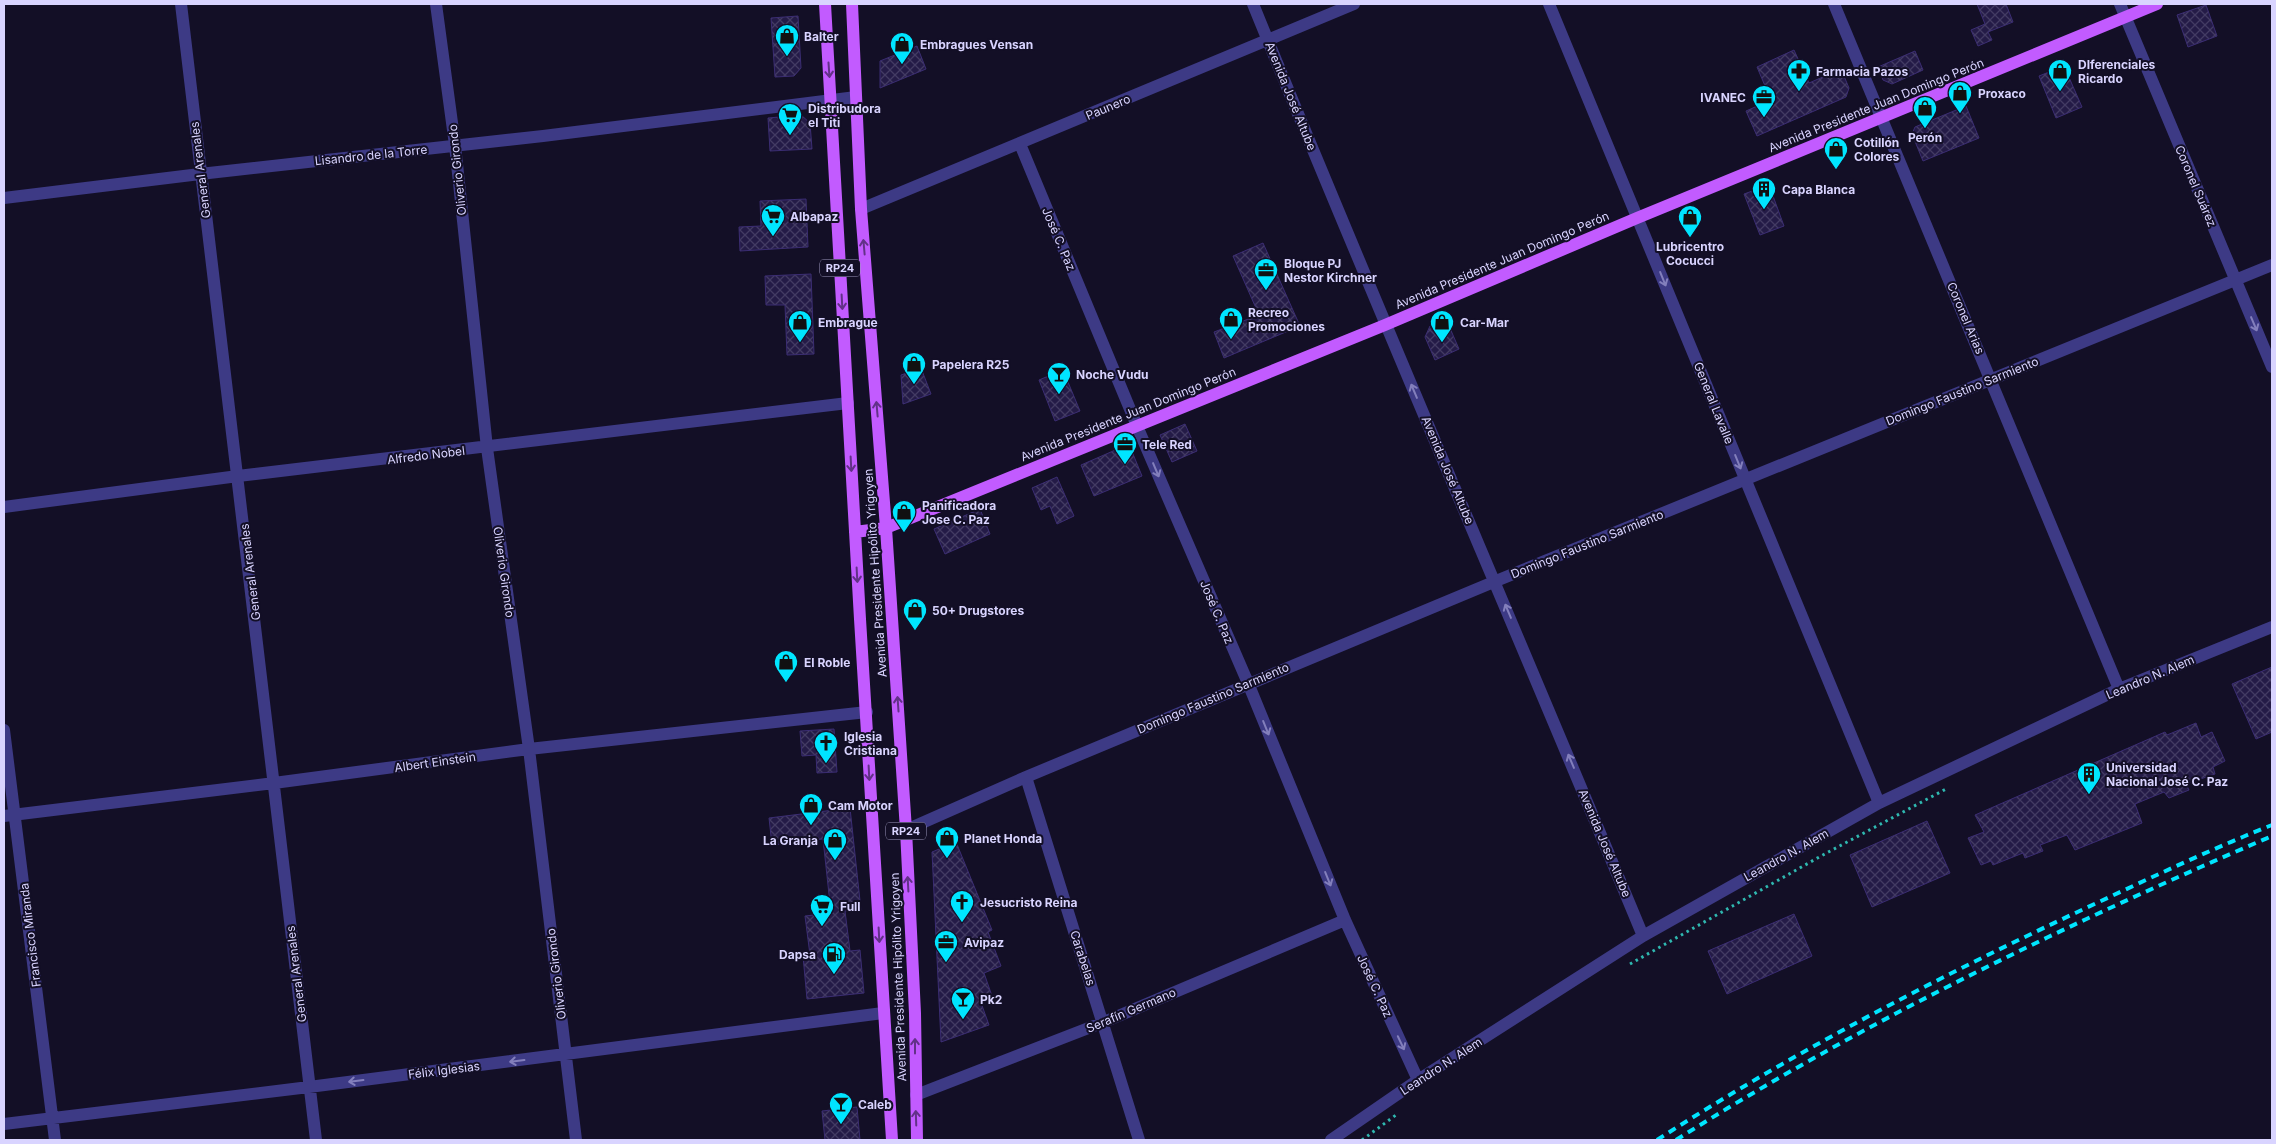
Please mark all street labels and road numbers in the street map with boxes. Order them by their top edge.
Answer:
street label: Avenida José Altube [1262,39,1320,153]
street label: Avenida Presidente Juan Domingo Perón [1766,55,1986,155]
street label: Paunero [1083,91,1133,123]
street label: General Arenales [187,121,213,219]
street label: Oliverio Girondo [445,124,469,216]
street label: Lisandro de la Torre [314,142,428,168]
street label: Coronel Suárez [2172,143,2220,229]
street label: José C. Paz [1039,205,1079,273]
street label: Avenida Presidente Juan Domingo Perón [1393,208,1611,312]
road number: RP24 [820,260,860,276]
street label: Coronel Arias [1944,280,1988,356]
street label: Domingo Faustino Sarmiento [1883,353,2041,429]
street label: General Lavalle [1691,360,1737,446]
street label: Avenida Presidente Juan Domingo Perón [1018,364,1238,464]
street label: Avenida José Altube [1418,414,1478,526]
street label: Alfredo Nobel [386,443,466,467]
street label: Avenida Presidente Hipólito Yrigoyen [860,468,890,678]
street label: Domingo Faustino Sarmiento [1508,506,1666,582]
street label: General Arenales [237,523,263,621]
street label: Oliverio Girondo [490,526,518,618]
street label: José C. Paz [1197,578,1237,646]
street label: Leandro N. Alem [2104,652,2196,702]
street label: Domingo Faustino Sarmiento [1135,659,1291,737]
street label: Albert Einstein [393,749,477,775]
street label: Avenida José Altube [1575,787,1635,899]
road number: RP24 [886,822,926,839]
street label: Leandro N. Alem [1741,826,1831,884]
street label: Avenida Presidente Hipólito Yrigoyen [887,872,909,1082]
street label: Francisco Miranda [16,882,44,988]
street label: General Arenales [283,925,309,1023]
street label: Oliverio Girondo [543,928,569,1020]
street label: Carabelas [1067,929,1099,987]
street label: José C. Paz [1354,952,1396,1020]
street label: Serafín Germano [1084,984,1178,1036]
street label: Leandro N. Alem [1397,1034,1485,1098]
street label: Félix Iglesias [407,1058,481,1082]

